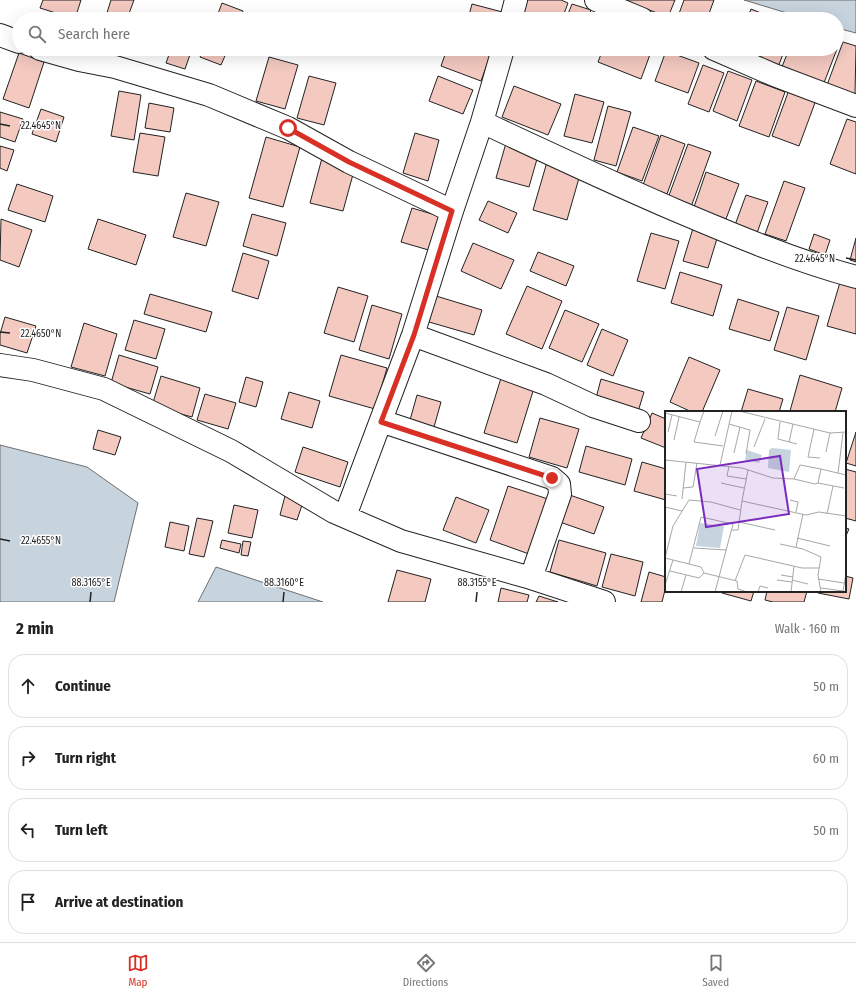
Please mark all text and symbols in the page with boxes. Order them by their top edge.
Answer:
search box [12,12,844,56]
icon: search [26,23,48,45]
text: Search here [58,25,130,43]
route start [279,119,297,137]
text: 22.4645°N [21,120,61,132]
text: 22.4645°N [795,253,835,265]
text: 22.4650°N [21,328,61,340]
inset map [665,411,846,592]
route end [543,469,561,487]
text: 22.4655°N [21,535,61,547]
text: 88.3165°E [71,577,111,589]
text: 88.3160°E [264,577,304,589]
text: 88.3155°E [458,577,497,589]
text: 2 min [16,618,54,639]
text: Walk · 160 m [775,621,840,636]
icon: ahead [17,675,39,697]
text: Continue [55,677,111,695]
text: 50 m [813,679,839,694]
icon: right [17,747,39,769]
text: Turn right [55,749,116,767]
text: 60 m [813,751,839,766]
icon: left [17,819,39,841]
text: Turn left [55,821,108,839]
text: 50 m [813,823,839,838]
icon: arrive [17,891,39,913]
text: Arrive at destination [55,893,183,911]
tab: Map [127,952,149,989]
tab: Directions [403,952,448,989]
tab: Saved [702,952,729,989]

